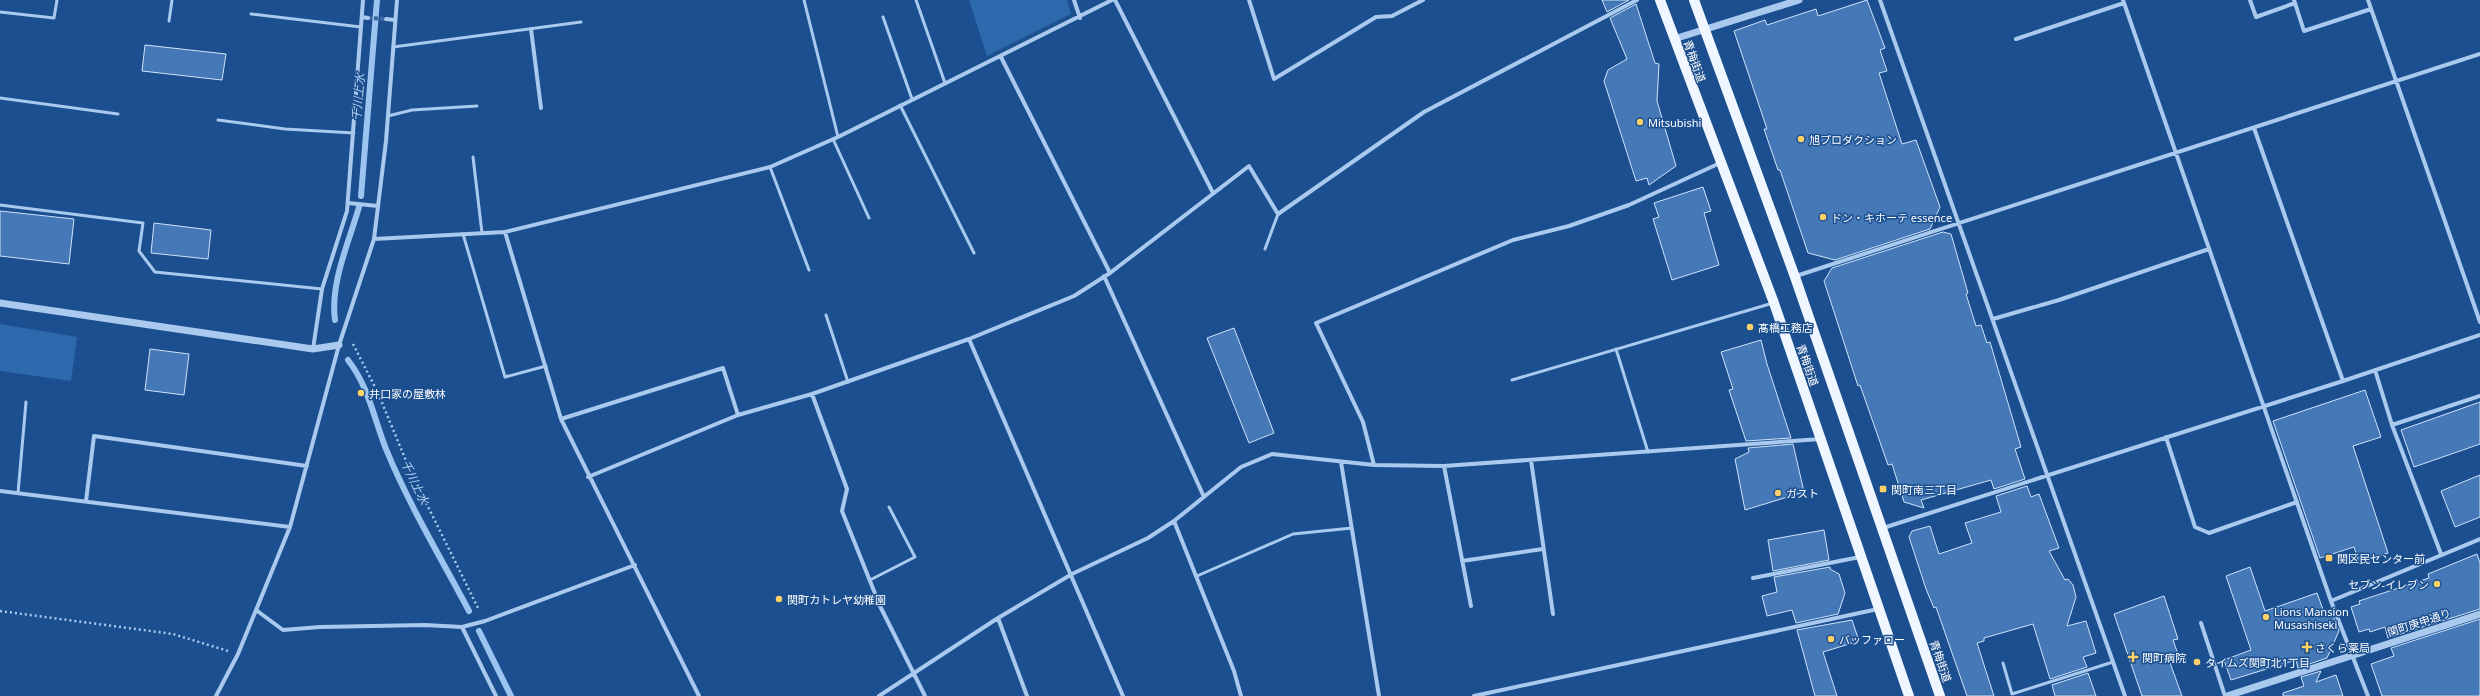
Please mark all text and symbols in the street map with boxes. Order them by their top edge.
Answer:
street label: 青梅街道 [1680,38,1710,84]
water label: 千川上水 [347,70,369,122]
place label: Mitsubishi [1648,115,1701,130]
marker: Mitsubishi [1635,117,1645,127]
place label: 旭プロダクション [1809,132,1897,147]
marker: 旭プロダクション [1796,134,1806,144]
place label: ドン・キホーテ essence [1831,210,1952,225]
marker: ドン・キホーテ essence [1818,212,1828,222]
place label: 髙橋工務店 [1758,320,1813,335]
marker: 髙橋工務店 [1745,322,1755,332]
street label: 青梅街道 [1794,342,1822,388]
place label: 井口家の屋敷林 [369,386,446,401]
marker: 井口家の屋敷林 [356,388,366,398]
water label: 千川上水 [397,457,434,509]
place label: 関町南三丁目 [1891,482,1957,497]
marker: 関町南三丁目 [1878,484,1888,494]
place label: ガスト [1786,486,1819,501]
marker: ガスト [1773,488,1783,498]
place label: 関区民センター前 [2337,551,2425,566]
marker: 関区民センター前 [2324,553,2334,563]
place label: セブン-イレブン [2348,577,2429,592]
marker: セブン-イレブン [2432,579,2442,589]
place label: 関町カトレヤ幼稚園 [787,592,886,607]
marker: 関町カトレヤ幼稚園 [774,594,784,604]
place label: Lions Mansion Musashiseki [2274,604,2349,632]
street label: 関町庚申通り [2385,605,2453,639]
marker: Lions Mansion Musashiseki [2261,612,2271,622]
place label: バッファロー [1839,632,1905,647]
marker: バッファロー [1826,634,1836,644]
street label: 青梅街道 [1927,638,1955,684]
place label: さくら薬局 [2315,640,2370,655]
marker: さくら薬局 [2302,642,2312,652]
place label: 関町病院 [2142,650,2186,665]
marker: 関町病院 [2127,651,2139,663]
place label: タイムズ関町北1丁目 [2205,655,2310,670]
marker: タイムズ関町北1丁目 [2192,657,2202,667]

